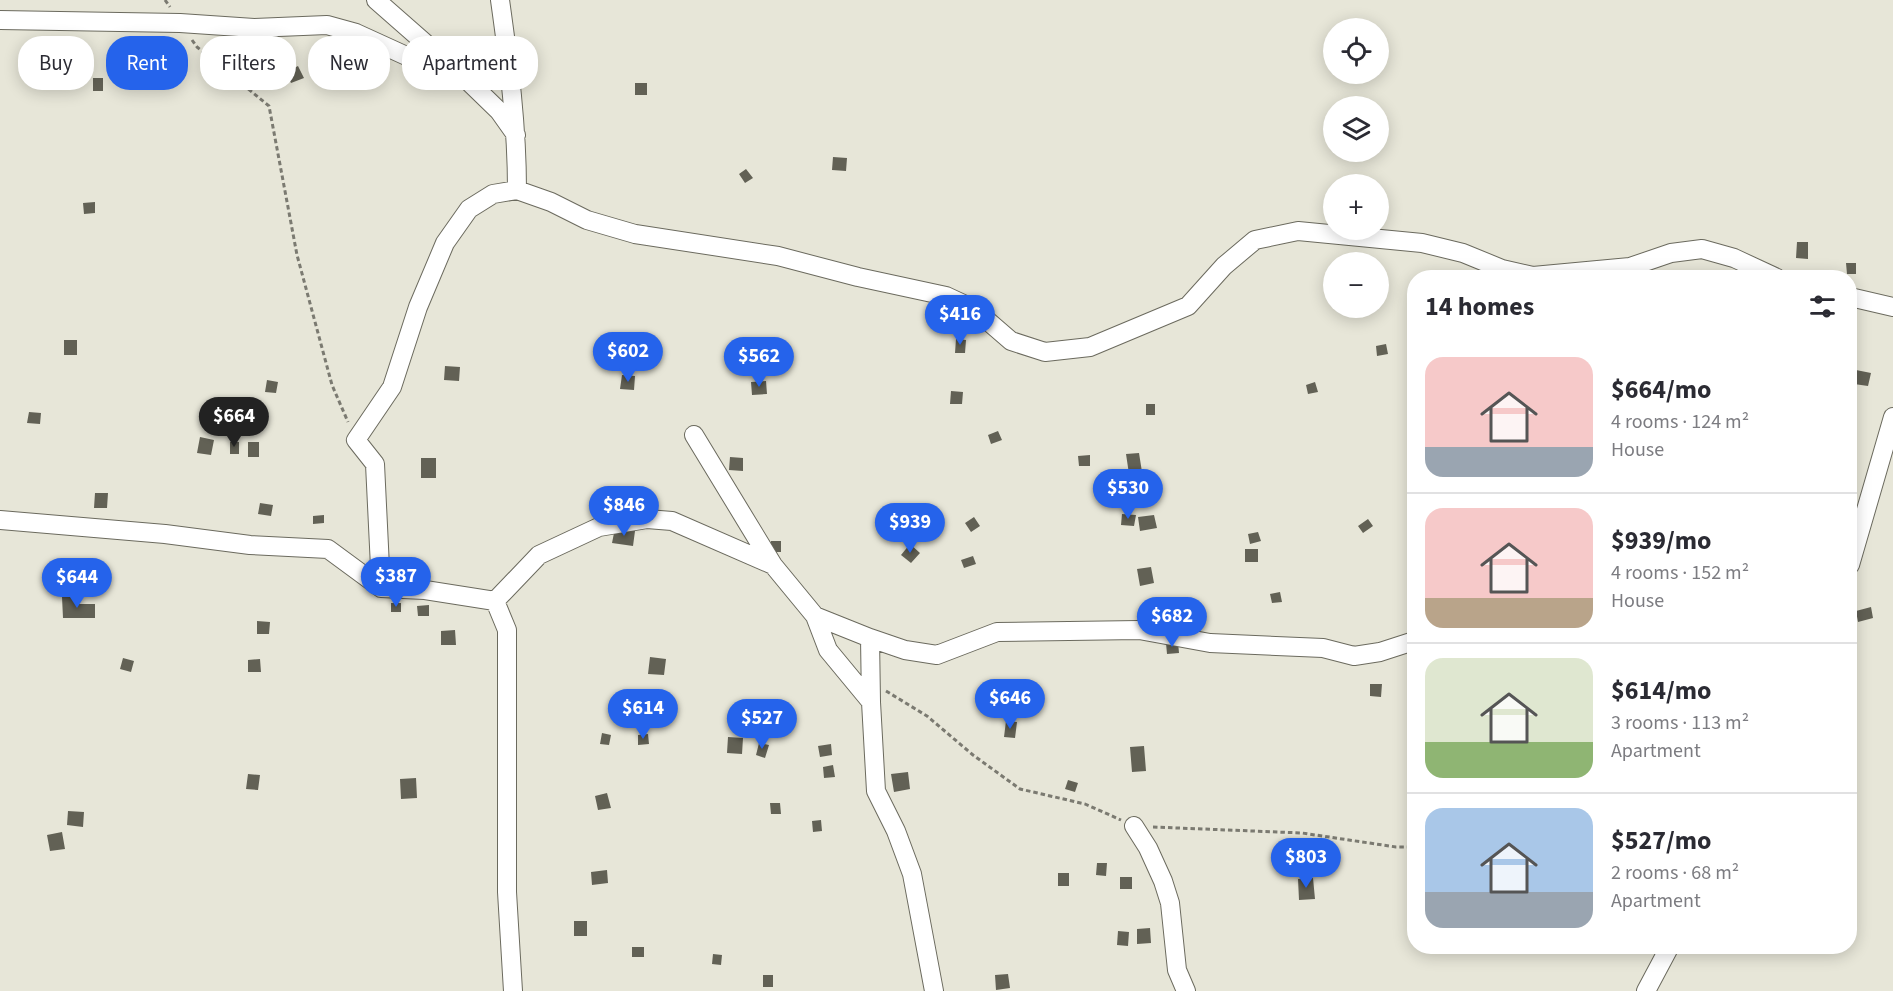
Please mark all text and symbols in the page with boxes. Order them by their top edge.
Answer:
map controls [1323,18,1389,318]
button: locate [1323,18,1389,84]
chip: Buy [18,36,94,90]
chip: Rent [106,36,188,90]
chip: Filters [200,36,296,90]
chip: New [308,36,390,90]
chip: Apartment [402,36,538,90]
button: layers [1323,96,1389,162]
button: + [1323,174,1389,240]
button: − [1323,252,1389,318]
text: 14 homes [1425,288,1534,325]
icon: filters [1806,290,1839,323]
pin: $416 [924,295,996,346]
text: $416 [939,300,981,328]
pin: $602 [592,332,664,383]
text: $602 [607,337,649,365]
pin: $562 [723,337,795,388]
text: $562 [738,342,780,370]
text: $664/mo [1611,371,1711,408]
icon: home [1473,381,1545,453]
pin: $664 [198,397,270,448]
text: $664 [213,402,255,430]
text: 4 rooms · 124 m² [1611,408,1749,436]
text: House [1611,436,1664,464]
pin: $530 [1092,469,1164,520]
text: $530 [1107,474,1149,502]
pin: $846 [588,486,660,537]
text: $846 [603,491,645,519]
pin: $939 [874,503,946,554]
text: $939 [889,508,931,536]
text: $939/mo [1611,522,1711,559]
icon: home [1473,532,1545,604]
pin: $387 [360,557,432,608]
pin: $644 [41,558,113,609]
text: 4 rooms · 152 m² [1611,559,1749,587]
text: $387 [375,562,417,590]
text: $644 [56,563,98,591]
text: House [1611,587,1664,615]
pin: $682 [1136,597,1208,648]
text: $682 [1151,602,1193,630]
text: $614/mo [1611,672,1711,709]
pin: $646 [974,679,1046,730]
icon: home [1473,682,1545,754]
text: $646 [989,684,1031,712]
pin: $614 [607,689,679,740]
text: $614 [622,694,664,722]
pin: $527 [726,699,798,750]
text: $527 [741,704,783,732]
text: 3 rooms · 113 m² [1611,709,1749,737]
text: Apartment [1611,737,1701,765]
text: $527/mo [1611,822,1711,859]
icon: home [1473,832,1545,904]
pin: $803 [1270,838,1342,889]
text: $803 [1285,843,1327,871]
text: 2 rooms · 68 m² [1611,859,1739,887]
text: Apartment [1611,887,1701,915]

